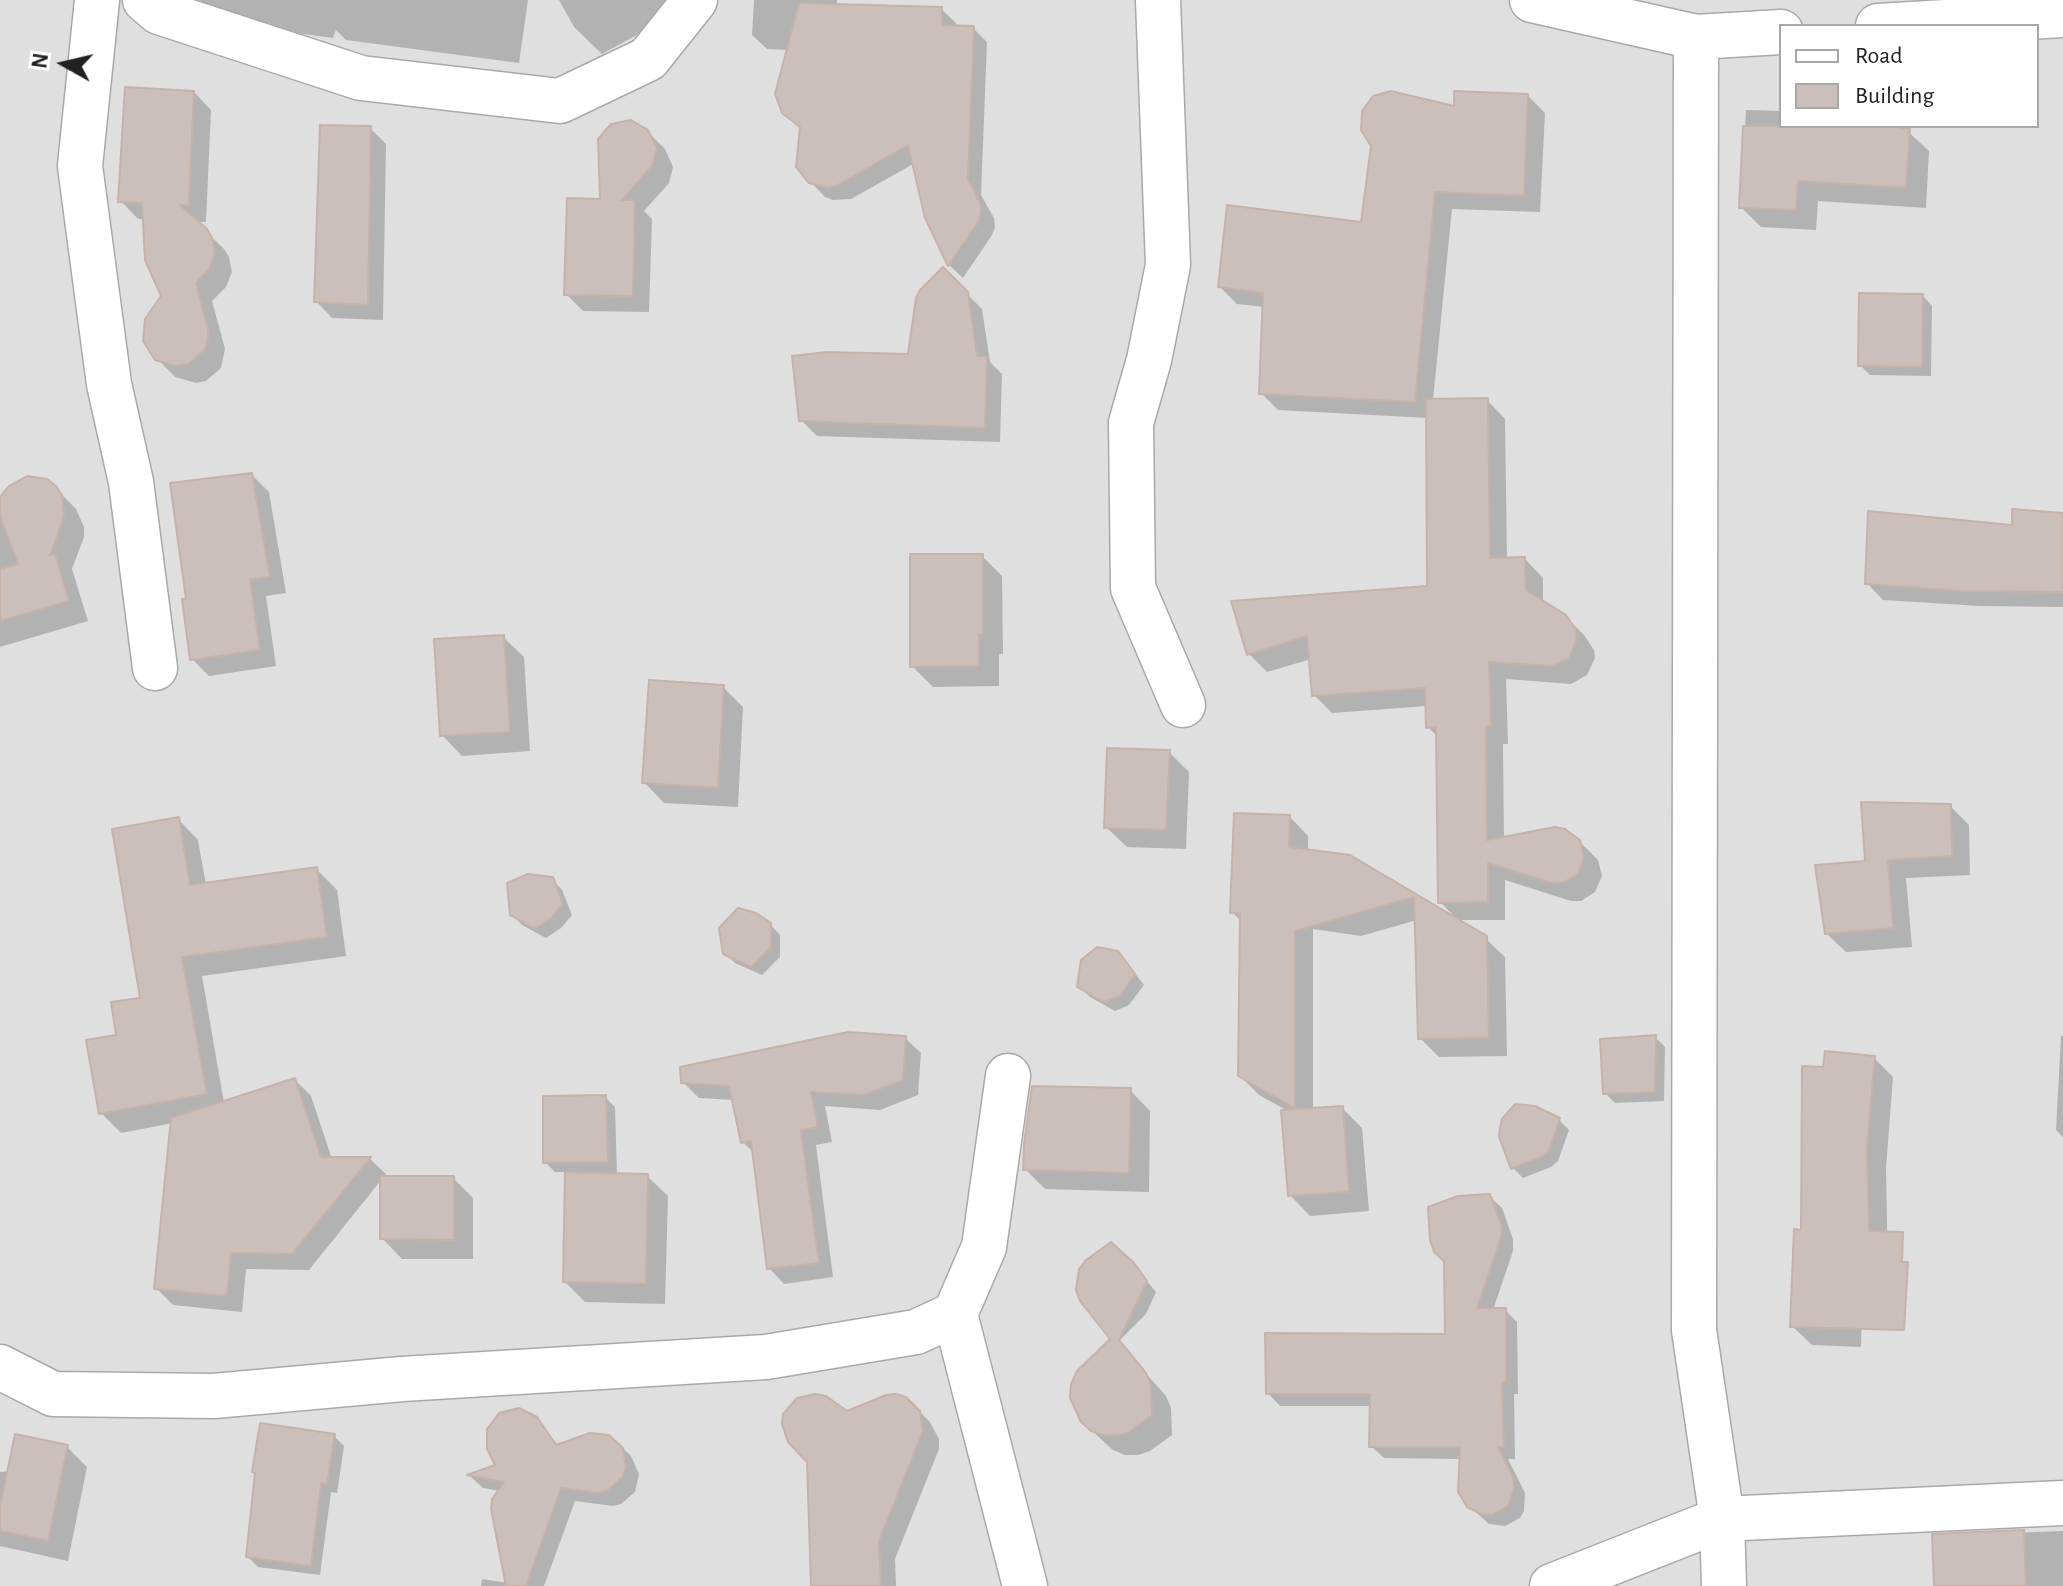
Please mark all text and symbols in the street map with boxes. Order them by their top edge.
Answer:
north arrow [24,24,104,104]
legend [1779,24,2039,128]
text: Road [1855,44,1903,68]
text: N [28,52,52,70]
text: Building [1855,84,1934,108]

